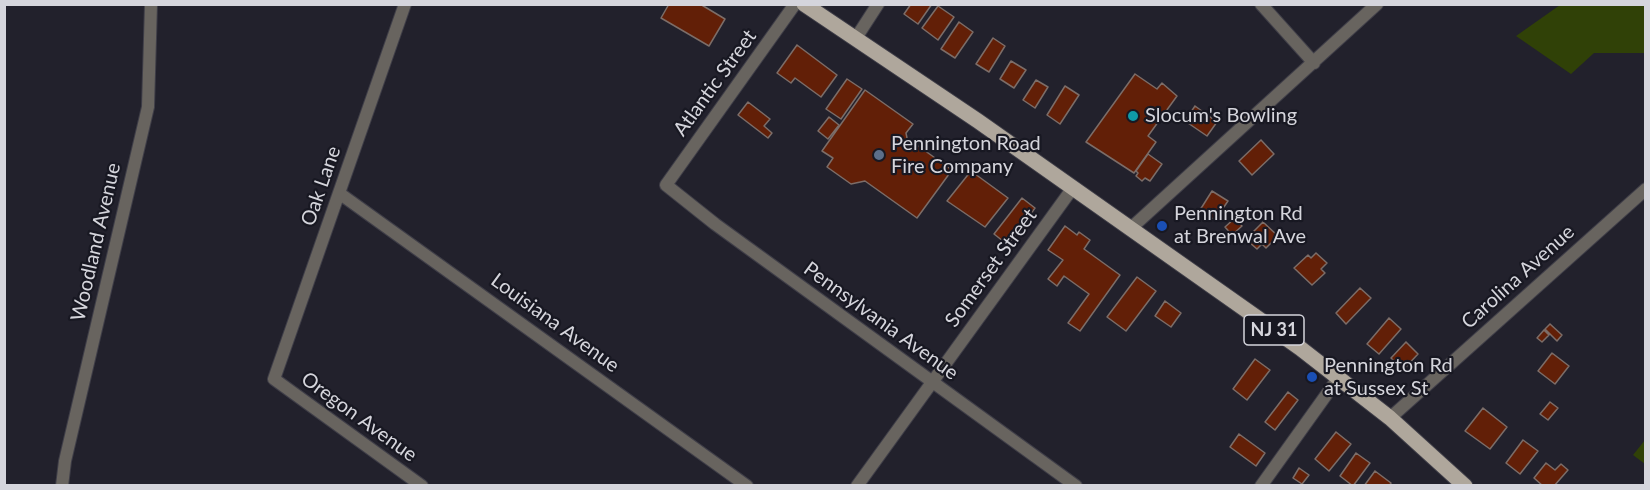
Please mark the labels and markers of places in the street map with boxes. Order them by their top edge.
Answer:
place label: Slocum's Bowling [1145,104,1297,128]
marker: Slocum's Bowling [1126,109,1140,123]
place label: Pennington Road Fire Company [891,132,1041,179]
marker: Pennington Road Fire Company [872,148,886,162]
place label: Pennington Rd at Brenwal Ave [1174,202,1306,249]
marker: Pennington Rd at Brenwal Ave [1155,219,1169,233]
place label: Pennington Rd at Sussex St [1324,354,1453,401]
marker: Pennington Rd at Sussex St [1305,370,1319,384]

